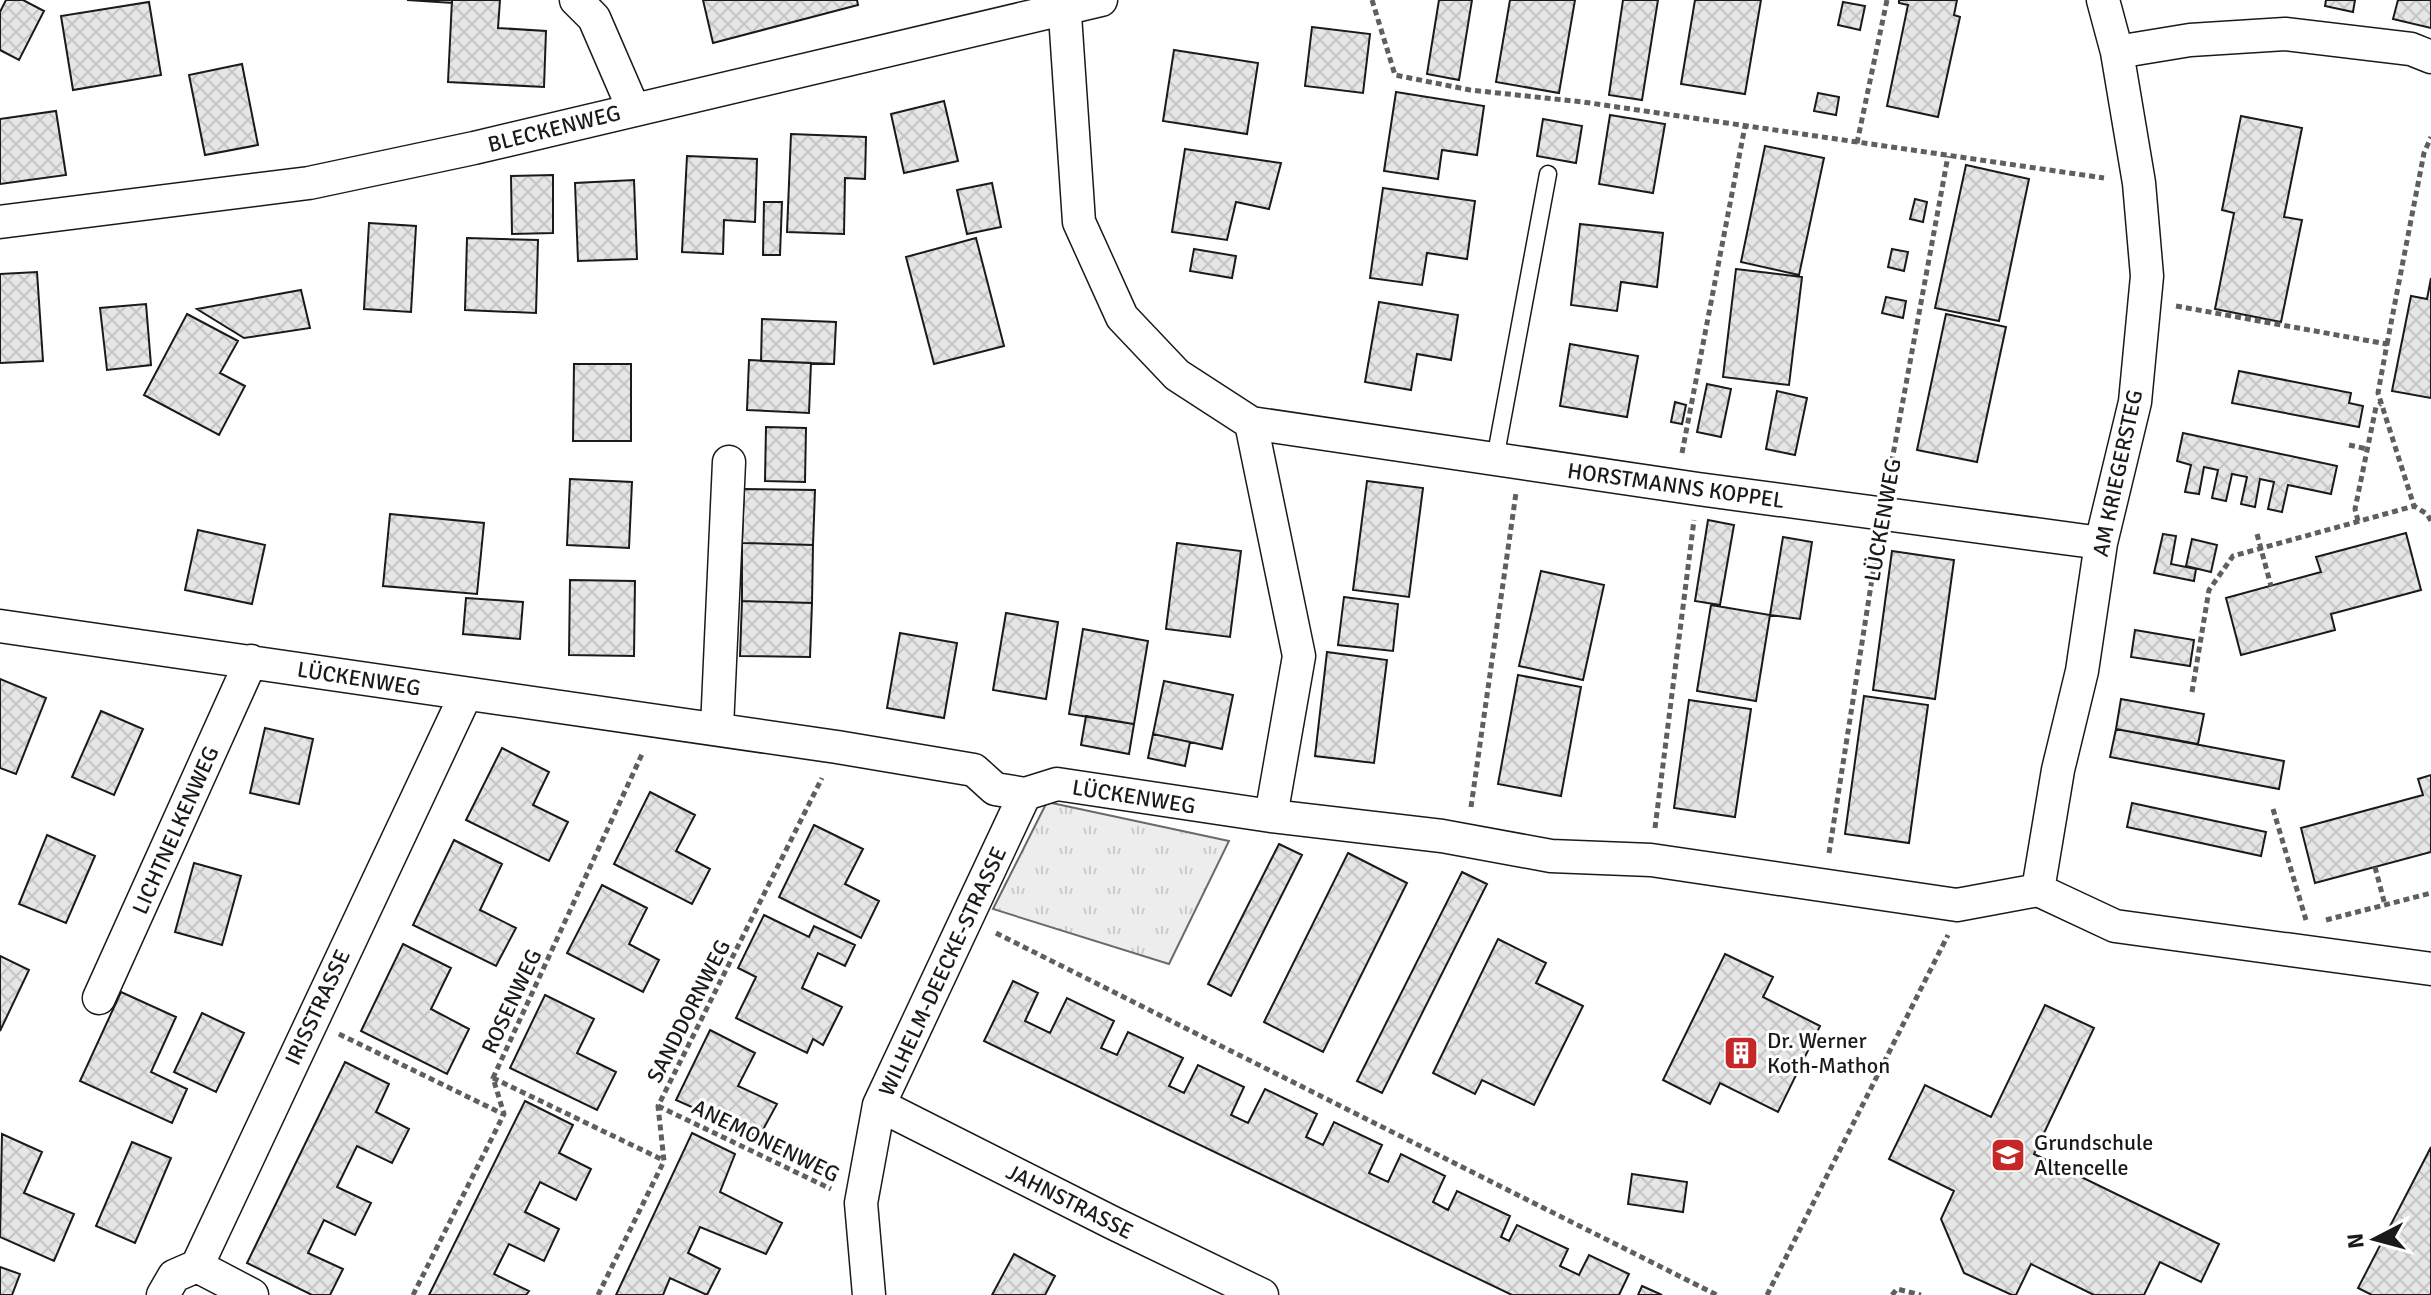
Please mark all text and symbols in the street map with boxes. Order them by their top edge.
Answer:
street label: BLECKENWEG [485,99,623,158]
street label: AM KRIEGERSTEG [2087,387,2148,559]
street label: HORSTMANNS KOPPEL [1566,457,1786,514]
street label: LÜCKENWEG [1858,457,1907,584]
street label: LÜCKENWEG [295,655,422,702]
street label: LICHTNELKENWEG [126,742,225,918]
street label: LÜCKENWEG [1070,773,1197,820]
street label: WILHELM-DEECKE-STRASSE [873,842,1012,1100]
street label: SANDDORNWEG [641,935,736,1087]
street label: IRISSTRASSE [279,945,356,1069]
street label: ROSENWEG [476,945,547,1058]
place label: Dr. Werner Koth-Mathon [1767,1027,1890,1079]
building icon: Dr. Werner Koth-Mathon [1722,1034,1760,1072]
street label: ANEMONENWEG [688,1093,844,1188]
place label: Grundschule Altencelle [2034,1129,2153,1181]
school or university icon: Grundschule Altencelle [1989,1136,2027,1174]
street label: JAHNSTRASSE [1002,1158,1138,1245]
north arrow [2335,1199,2415,1279]
text: N [2341,1232,2370,1250]

